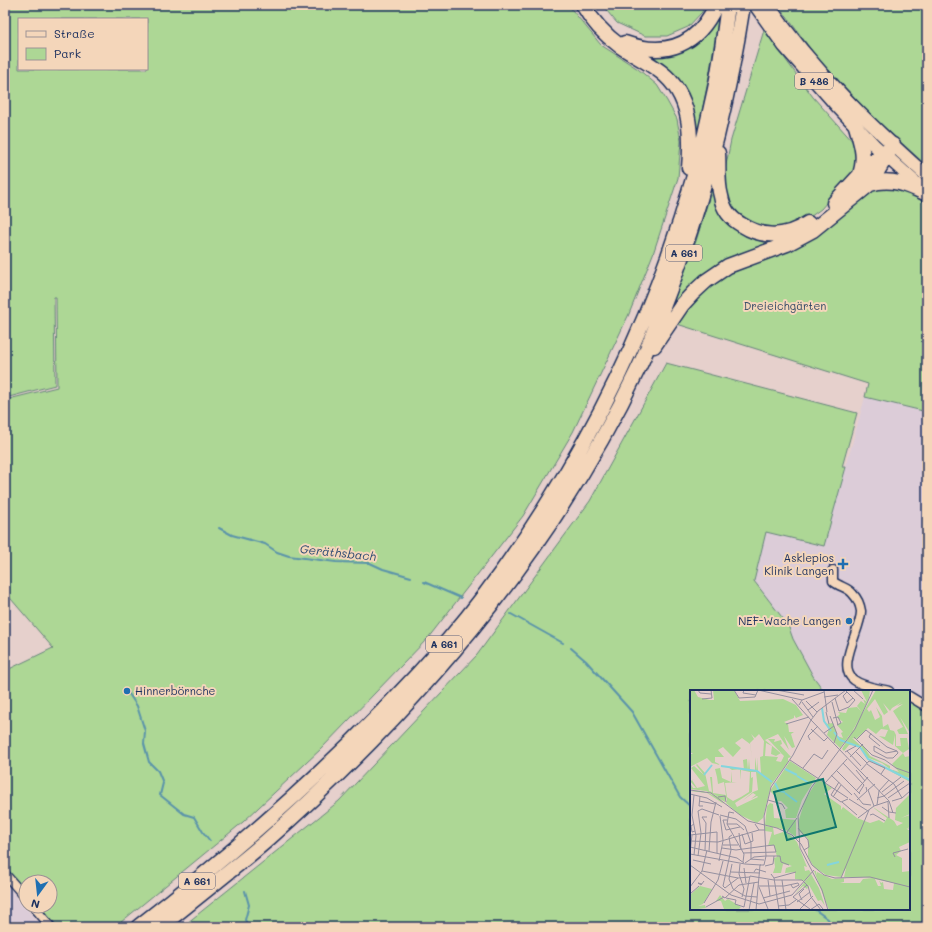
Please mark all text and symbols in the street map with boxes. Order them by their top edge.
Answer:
legend [18,18,148,70]
text: Straße [54,25,95,41]
text: Park [54,45,81,61]
road number: B 486 [795,73,833,89]
road number: A 661 [666,245,702,261]
park label: Dreieichgärten [744,298,826,313]
water label: Geräthsbach [299,540,377,564]
place label: Asklepios Klinik Langen [764,550,834,578]
marker: Asklepios Klinik Langen [837,558,849,570]
place label: NEF-Wache Langen [738,613,841,628]
marker: NEF-Wache Langen [844,616,854,626]
road number: A 661 [426,636,462,652]
place label: Hinnerbörnche [135,683,216,698]
marker: Hinnerbörnche [122,686,132,696]
inset map [690,690,910,910]
road number: A 661 [179,873,215,889]
north arrow [18,874,58,914]
text: N [29,896,41,912]

